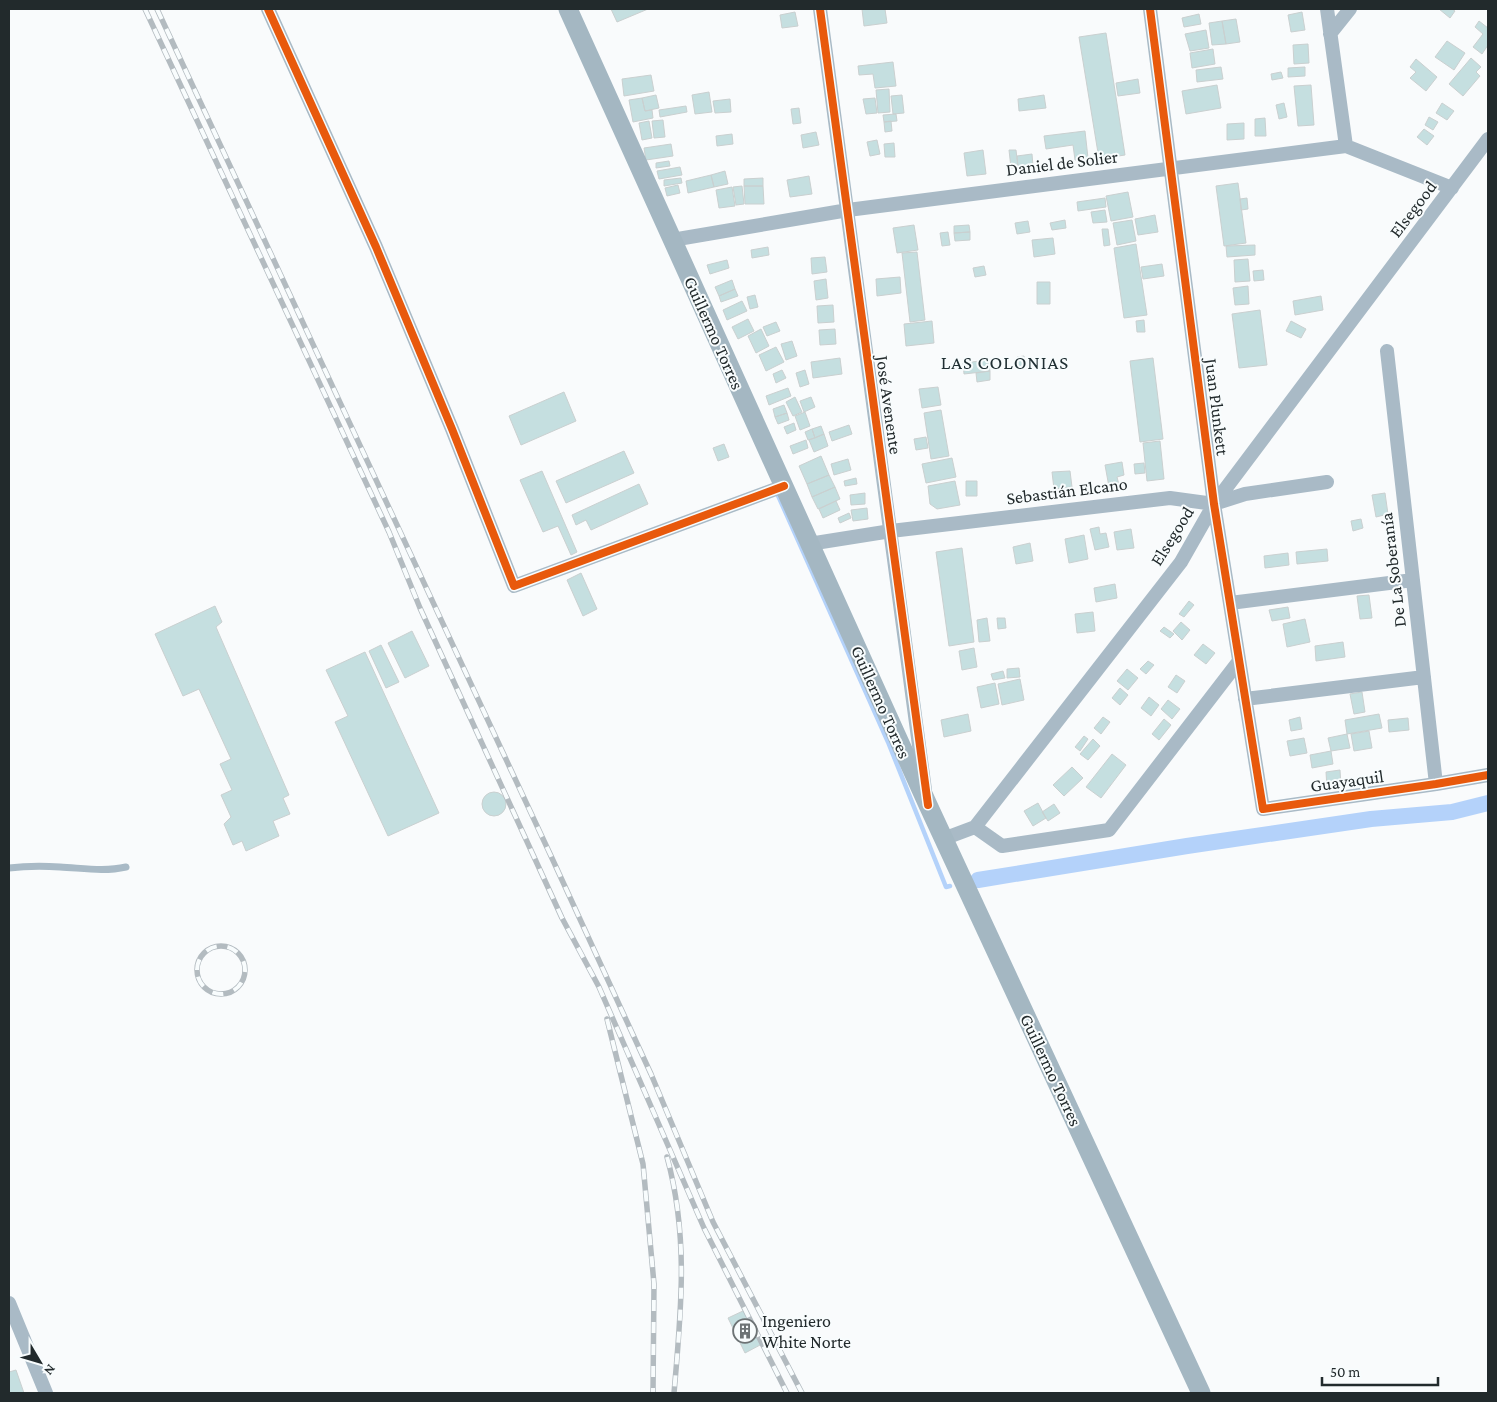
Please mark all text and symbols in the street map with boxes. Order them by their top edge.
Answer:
street label: Daniel de Solier [1005,146,1120,180]
street label: Elsegood [1385,176,1441,241]
street label: Guillermo Torres [680,273,748,393]
street label: José Avenente [872,352,906,456]
district label: LAS COLONIAS [941,352,1069,373]
street label: Juan Plunkett [1201,355,1233,458]
street label: Sebastián Elcano [1005,474,1129,508]
street label: Elsegood [1146,503,1198,569]
street label: De La Soberanía [1376,511,1410,629]
street label: Guillermo Torres [847,642,915,762]
street label: Guayaquil [1309,766,1385,796]
street label: Guillermo Torres [1016,1011,1086,1129]
place label: Ingeniero White Norte [762,1311,851,1352]
building icon: Ingeniero White Norte [732,1318,758,1344]
north arrow [15,1337,65,1387]
scale bar [1322,1354,1438,1386]
text: N [41,1361,59,1379]
text: 50 m [1330,1364,1360,1380]

